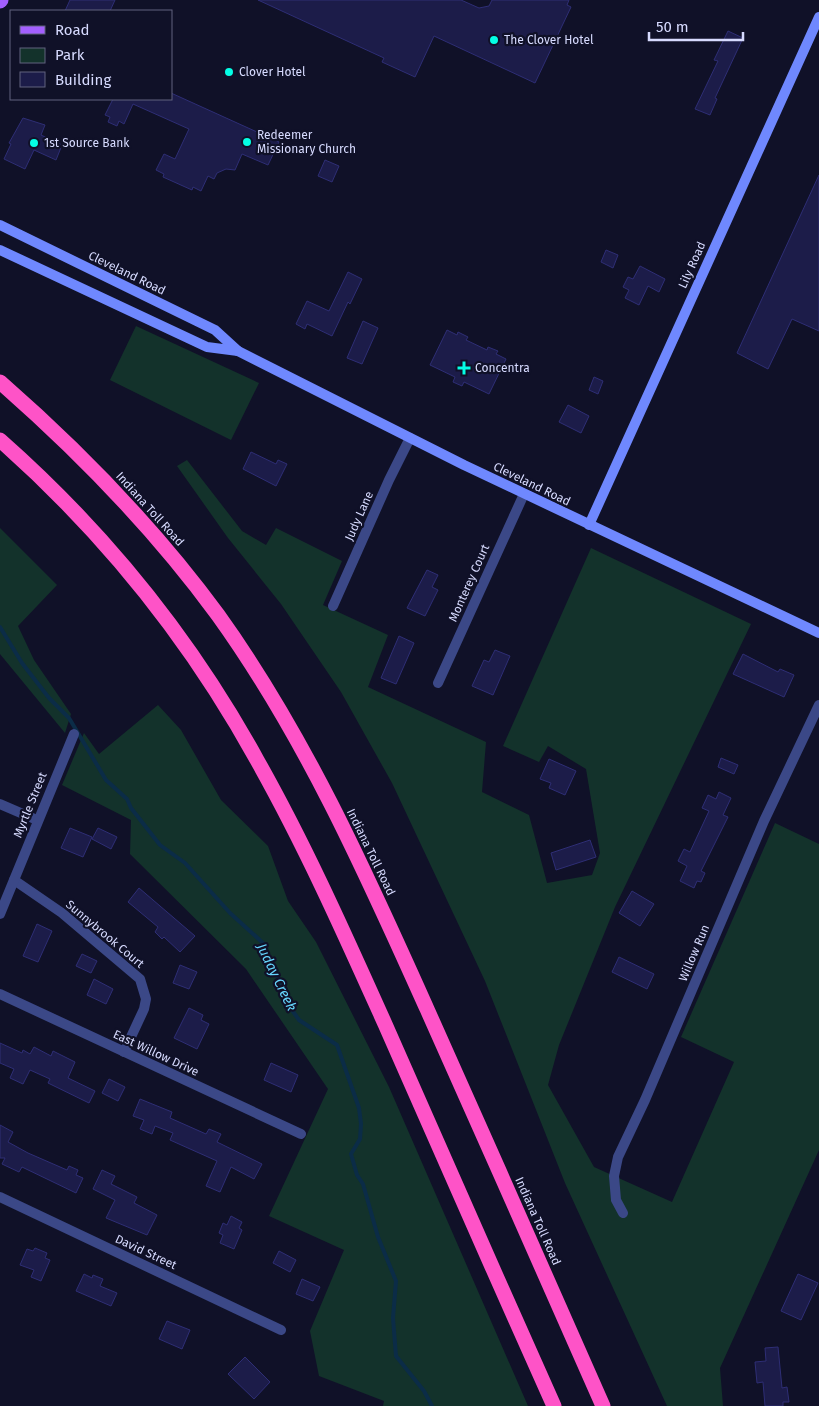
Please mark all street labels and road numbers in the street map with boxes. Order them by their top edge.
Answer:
street label: Lily Road [676,240,708,290]
street label: Cleveland Road [86,248,168,298]
street label: Cleveland Road [491,459,573,509]
street label: Indiana Toll Road [113,469,187,549]
street label: Judy Lane [342,489,376,543]
street label: Monterey Court [446,541,493,624]
street label: Myrtle Street [10,769,50,840]
street label: Indiana Toll Road [344,806,398,898]
street label: Sunnybrook Court [63,897,147,971]
street label: Willow Run [676,922,712,984]
street label: East Willow Drive [111,1027,201,1079]
street label: Indiana Toll Road [512,1175,564,1267]
street label: David Street [113,1232,180,1273]

